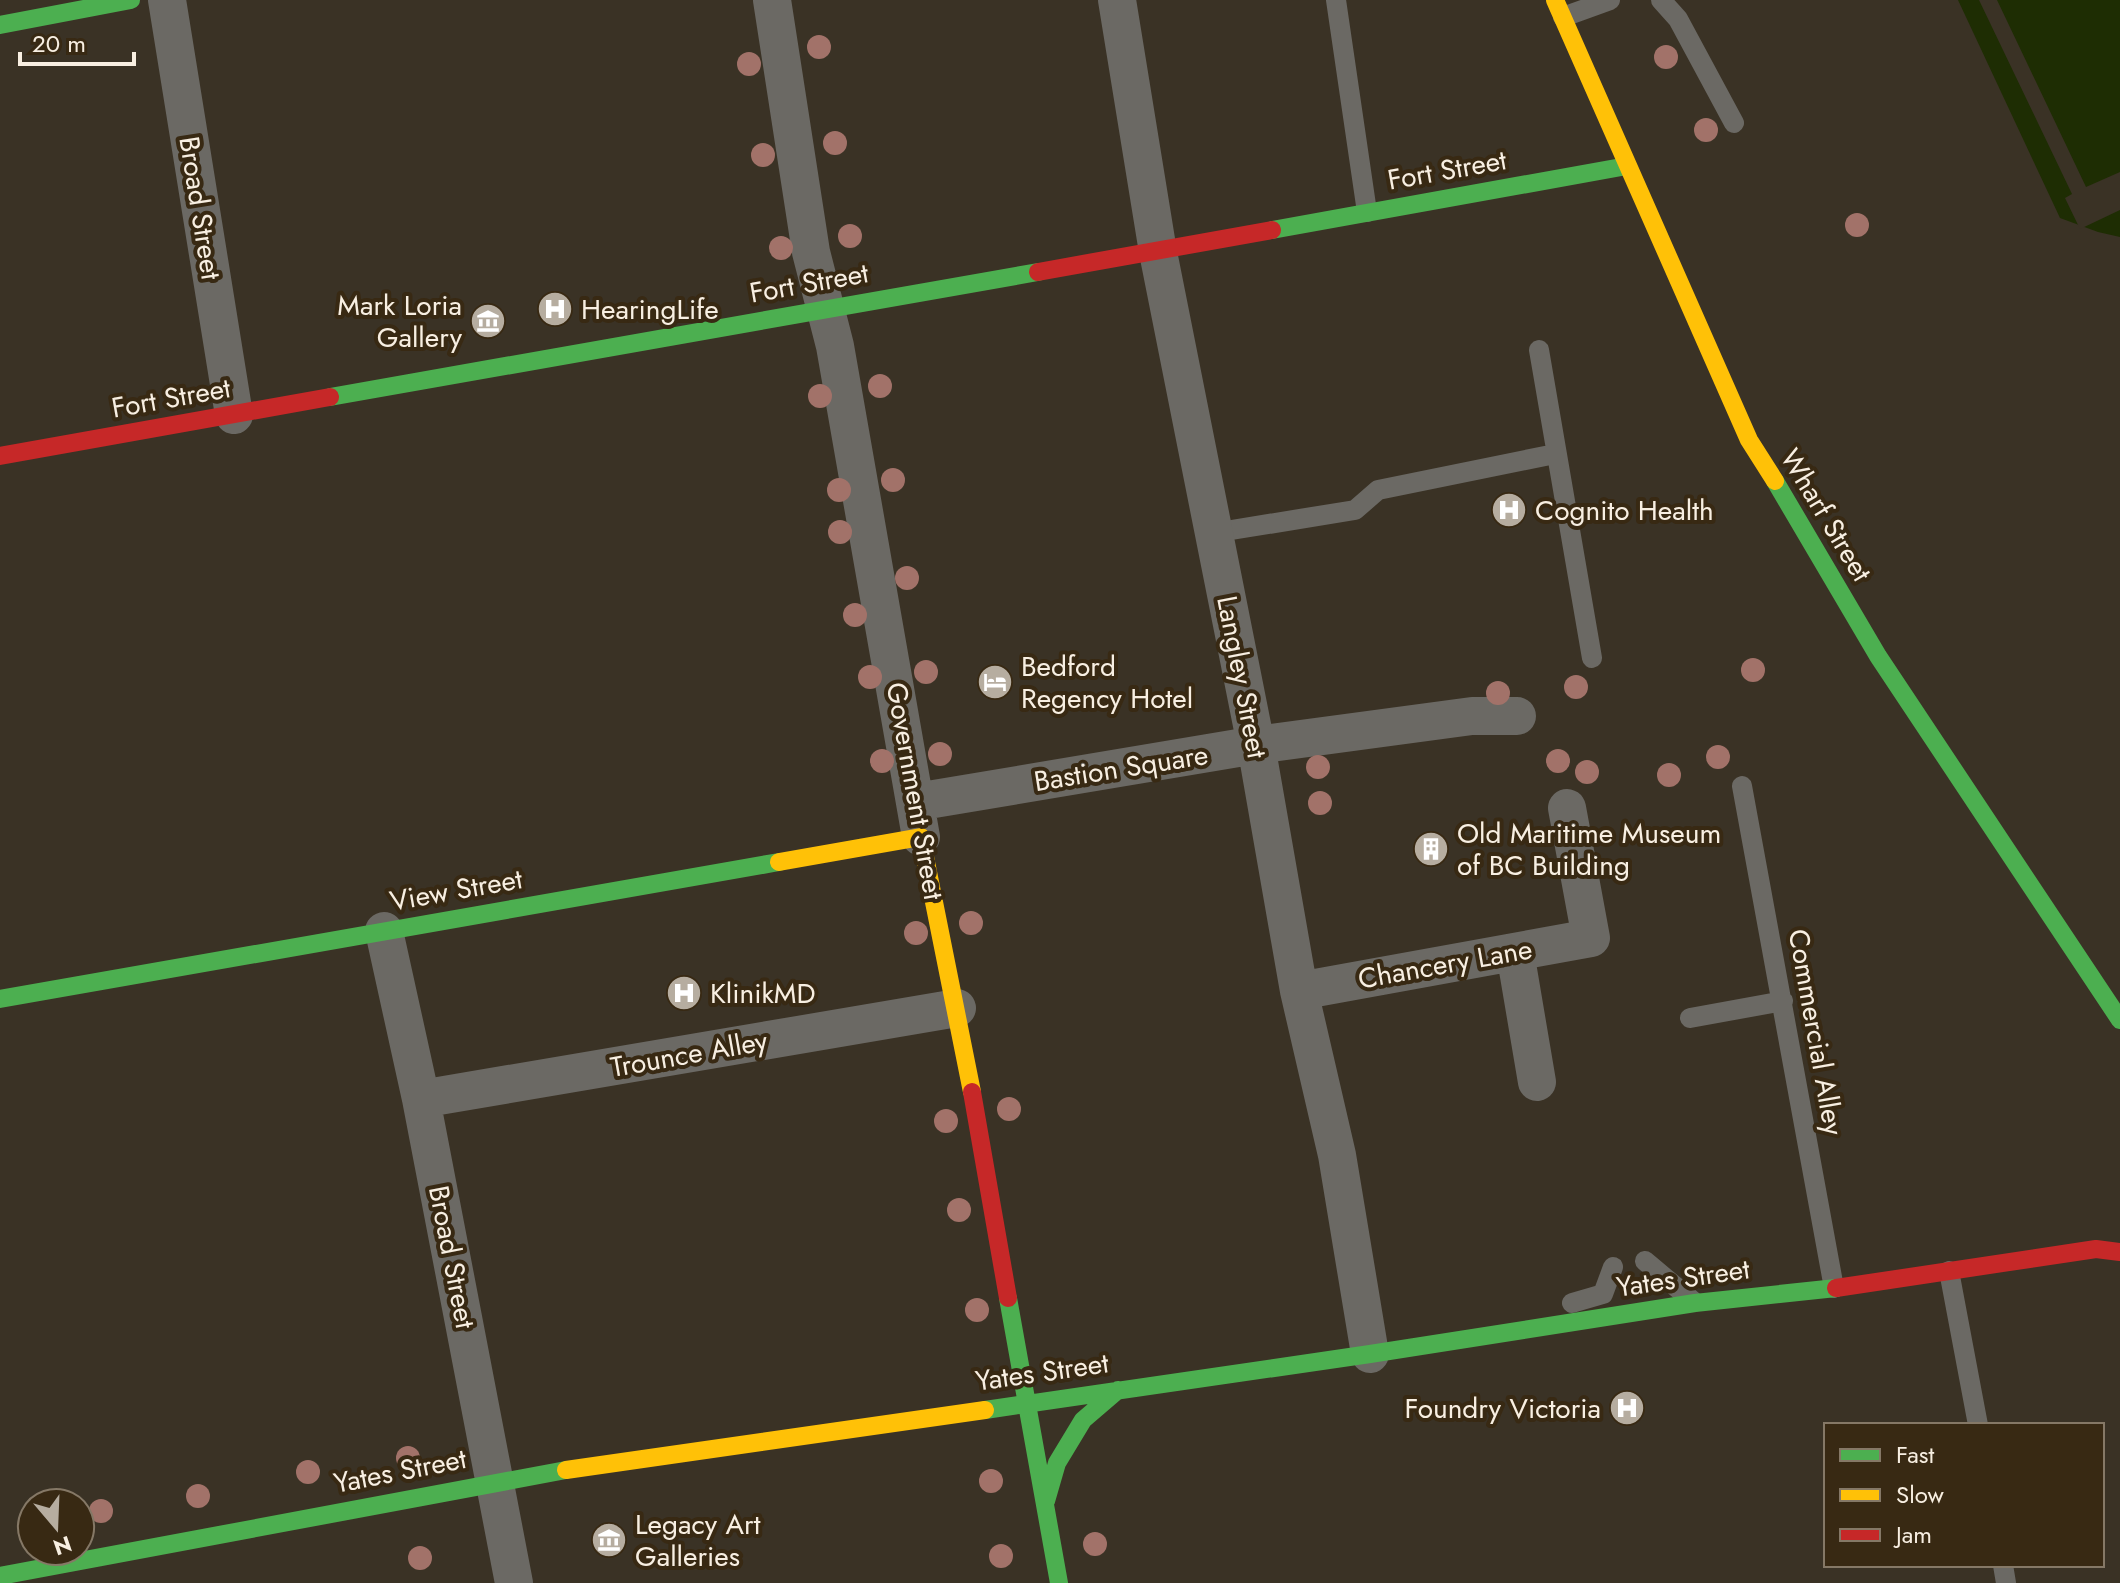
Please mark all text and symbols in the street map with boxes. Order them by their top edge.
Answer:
scale bar [20,16,134,66]
text: 20 m [32,26,86,61]
street label: Broad Street [168,133,232,283]
street label: Fort Street [1384,139,1510,201]
street label: Fort Street [746,252,872,314]
place label: Mark Loria Gallery [337,285,463,358]
place label: HearingLife [581,289,719,330]
hospital icon: HearingLife [536,290,574,328]
museum icon: Mark Loria Gallery [469,302,507,340]
street label: Fort Street [108,367,234,429]
street label: Wharf Street [1770,441,1882,590]
place label: Cognito Health [1535,490,1714,531]
hospital icon: Cognito Health [1490,491,1528,529]
street label: Langley Street [1206,592,1278,762]
place label: Bedford Regency Hotel [1021,646,1193,719]
hotel icon: Bedford Regency Hotel [976,663,1014,701]
street label: Government Street [876,679,954,903]
street label: Bastion Square [1031,734,1211,802]
place label: Old Maritime Museum of BC Building [1457,813,1721,886]
building icon: Old Maritime Museum of BC Building [1412,830,1450,868]
street label: View Street [386,858,526,922]
street label: Commercial Alley [1778,926,1854,1139]
street label: Chancery Lane [1355,929,1535,999]
place label: KlinikMD [710,973,816,1014]
hospital icon: KlinikMD [665,974,703,1012]
street label: Trounce Alley [607,1020,771,1088]
street label: Broad Street [418,1182,486,1332]
street label: Yates Street [1614,1248,1752,1308]
street label: Yates Street [973,1342,1111,1402]
place label: Foundry Victoria [1405,1388,1601,1429]
hospital icon: Foundry Victoria [1608,1389,1646,1427]
legend [1824,1423,2104,1567]
text: Fast [1896,1437,1934,1472]
street label: Yates Street [330,1438,470,1504]
text: Slow [1896,1477,1944,1512]
north arrow [16,1487,96,1567]
place label: Legacy Art Galleries [635,1504,761,1577]
text: Jam [1893,1517,1932,1552]
museum icon: Legacy Art Galleries [590,1521,628,1559]
text: N [49,1528,76,1564]

